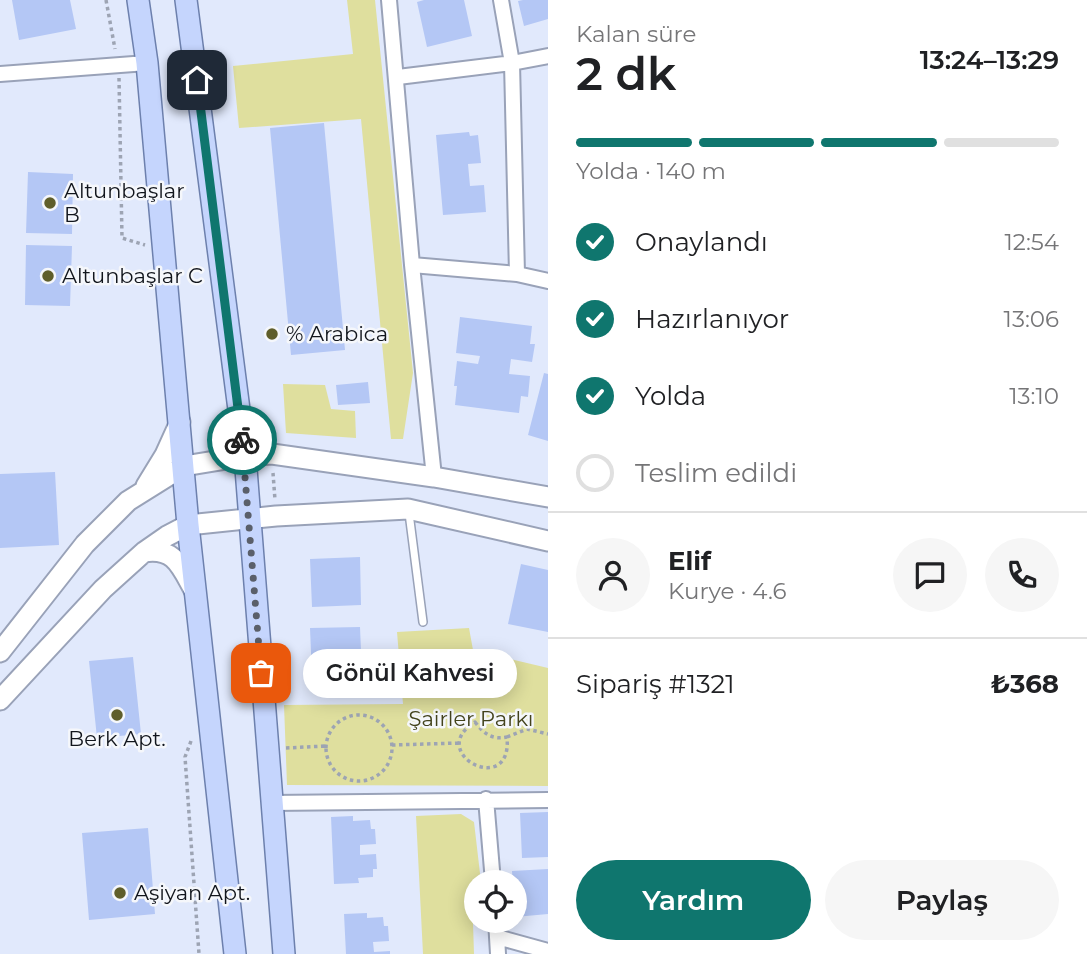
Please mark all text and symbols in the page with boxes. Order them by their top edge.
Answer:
text: Kalan süre [576,20,696,48]
text: 13:24–13:29 [920,44,1059,76]
text: 2 dk [576,45,676,102]
pin [167,50,227,110]
icon: home [178,61,216,99]
text: Yolda · 140 m [576,157,726,185]
place label: Altunbaşlar B [64,178,185,227]
marker: Altunbaşlar B [42,195,58,211]
icon: check [576,223,614,261]
text: Onaylandı [635,226,768,258]
text: 12:54 [1005,228,1059,256]
place label: Altunbaşlar C [62,263,203,288]
marker: Altunbaşlar C [40,268,56,284]
icon: check [576,300,614,338]
text: Hazırlanıyor [635,303,789,335]
text: 13:06 [1004,305,1059,333]
place label: % Arabica [286,321,388,346]
marker: % Arabica [264,326,280,342]
icon: check [576,377,614,415]
text: Yolda [635,380,706,412]
text: 13:10 [1009,382,1059,410]
courier [207,405,277,475]
icon: bike [223,421,261,459]
text: Teslim edildi [635,457,797,489]
button: person [576,538,650,612]
button: chat [893,538,967,612]
button: phone [985,538,1059,612]
text: Elif [668,545,711,577]
text: Kurye · 4.6 [668,577,787,605]
pin [231,643,291,703]
callout: Gönül Kahvesi [303,648,516,698]
icon: bag [242,654,280,692]
text: Gönül Kahvesi [326,659,494,687]
text: Sipariş #1321 [576,668,735,700]
text: ₺368 [991,668,1059,700]
park label: Şairler Parkı [409,706,533,731]
marker: Berk Apt. [109,707,125,723]
place label: Berk Apt. [68,726,166,751]
button: Yardım [576,860,811,940]
button: Paylaş [825,860,1059,940]
map controls [464,870,527,933]
button: locate [464,870,527,933]
place label: Aşiyan Apt. [134,880,250,905]
marker: Aşiyan Apt. [112,885,128,901]

